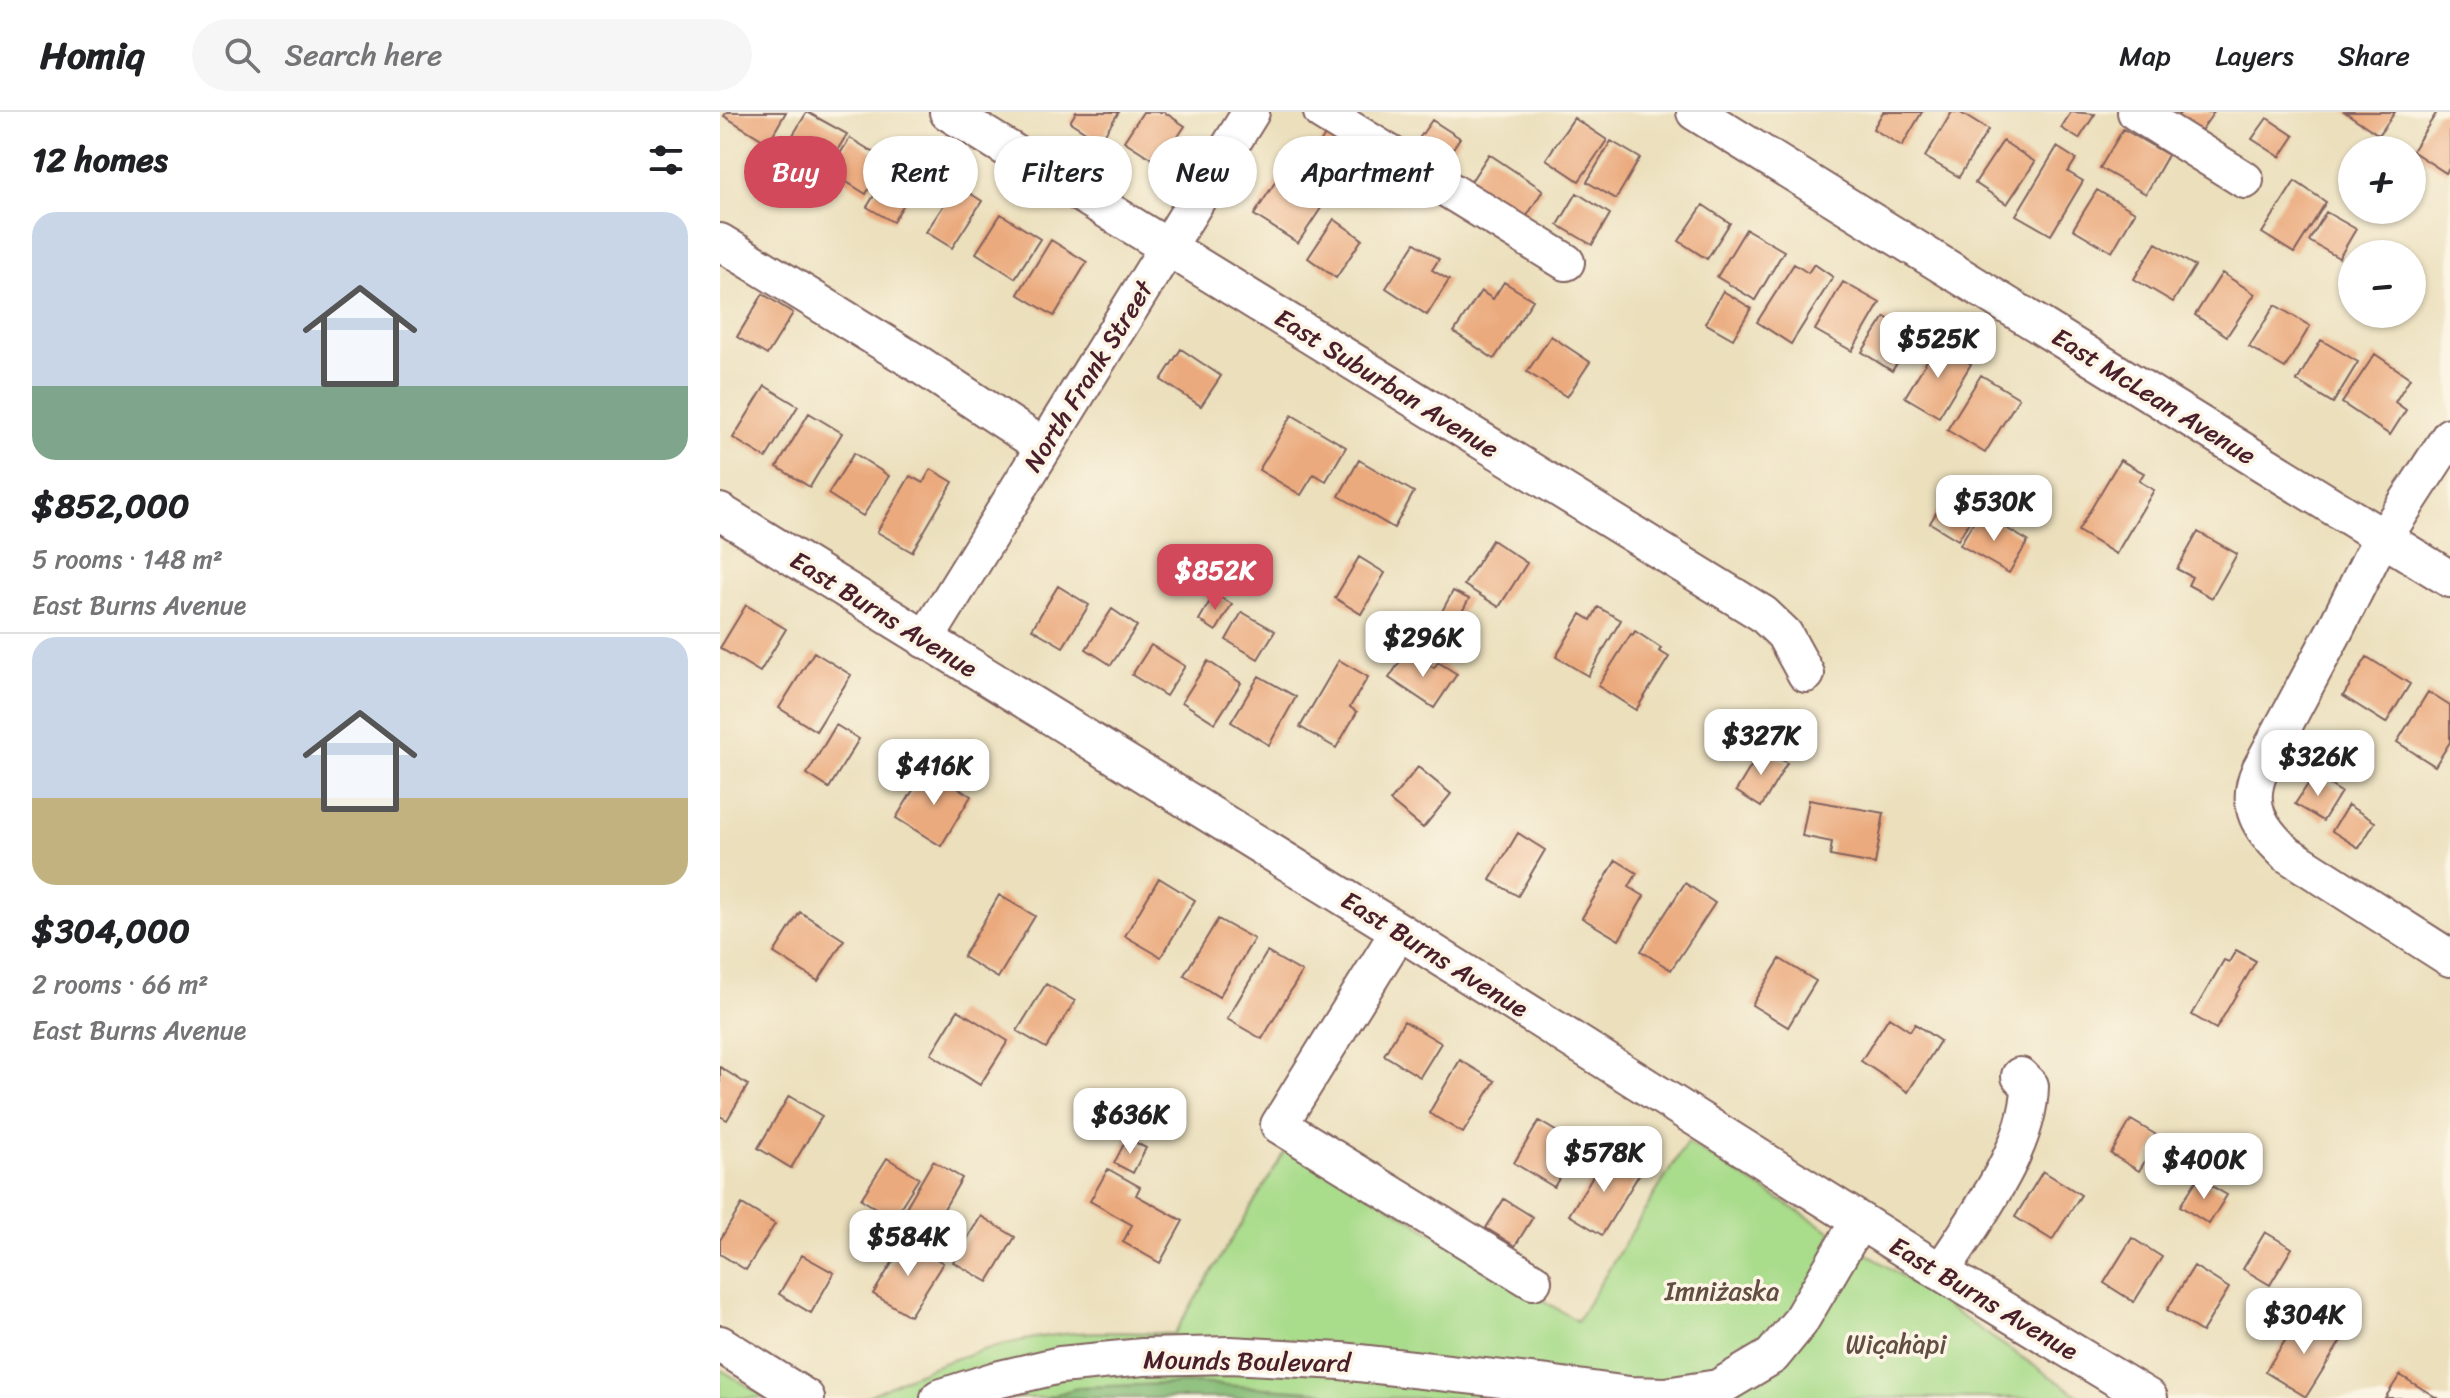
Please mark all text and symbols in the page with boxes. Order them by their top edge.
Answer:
search box [192,19,752,91]
text: Homiq [40,22,144,89]
text: Search here [284,28,442,82]
text: Map [2119,31,2171,80]
text: Layers [2215,31,2294,80]
text: Share [2338,31,2410,80]
icon: search [220,33,264,77]
text: 12 homes [32,130,168,190]
chip: Buy [744,136,847,208]
chip: Rent [863,136,978,208]
chip: Filters [994,136,1132,208]
chip: New [1148,136,1257,208]
chip: Apartment [1273,136,1461,208]
map controls [2338,136,2426,328]
button: + [2338,136,2426,224]
icon: filters [644,138,688,182]
button: − [2338,240,2426,328]
icon: home [288,264,432,408]
street label: North Frank Street [1010,270,1166,481]
street label: East Suburban Avenue [1265,295,1509,471]
pin: $525K [1882,312,1994,380]
street label: East McLean Avenue [2043,314,2265,478]
text: $525K [1898,315,1978,361]
pin: $530K [1938,475,2050,543]
text: $852,000 [32,476,189,536]
text: $530K [1954,478,2034,524]
text: 5 rooms · 148 m² [32,536,223,582]
street label: East Burns Avenue [781,538,987,691]
pin: $852K [1159,544,1271,612]
text: $852K [1175,547,1255,593]
text: East Burns Avenue [32,582,246,628]
pin: $296K [1367,611,1479,679]
text: $296K [1383,614,1463,660]
icon: home [288,689,432,833]
pin: $327K [1705,709,1817,777]
text: $327K [1722,712,1800,758]
pin: $326K [2262,730,2374,798]
text: $326K [2279,733,2357,779]
pin: $416K [878,739,990,807]
text: $416K [896,742,972,788]
street label: East Burns Avenue [1332,878,1538,1031]
text: $304,000 [32,901,190,961]
text: 2 rooms · 66 m² [32,961,208,1007]
text: East Burns Avenue [32,1007,246,1053]
pin: $636K [1074,1088,1186,1156]
text: $636K [1091,1091,1169,1137]
pin: $578K [1548,1126,1660,1194]
text: $578K [1564,1129,1644,1175]
pin: $400K [2148,1133,2260,1201]
text: $400K [2163,1136,2245,1182]
pin: $584K [852,1210,964,1278]
text: $584K [867,1213,949,1259]
street label: East Burns Avenue [1880,1223,2088,1373]
park label: Imniżaska [1664,1268,1779,1314]
pin: $304K [2248,1288,2360,1356]
text: $304K [2264,1291,2344,1337]
park label: Wic̣aḣapi [1846,1321,1947,1367]
street label: Mounds Boulevard [1143,1336,1353,1386]

